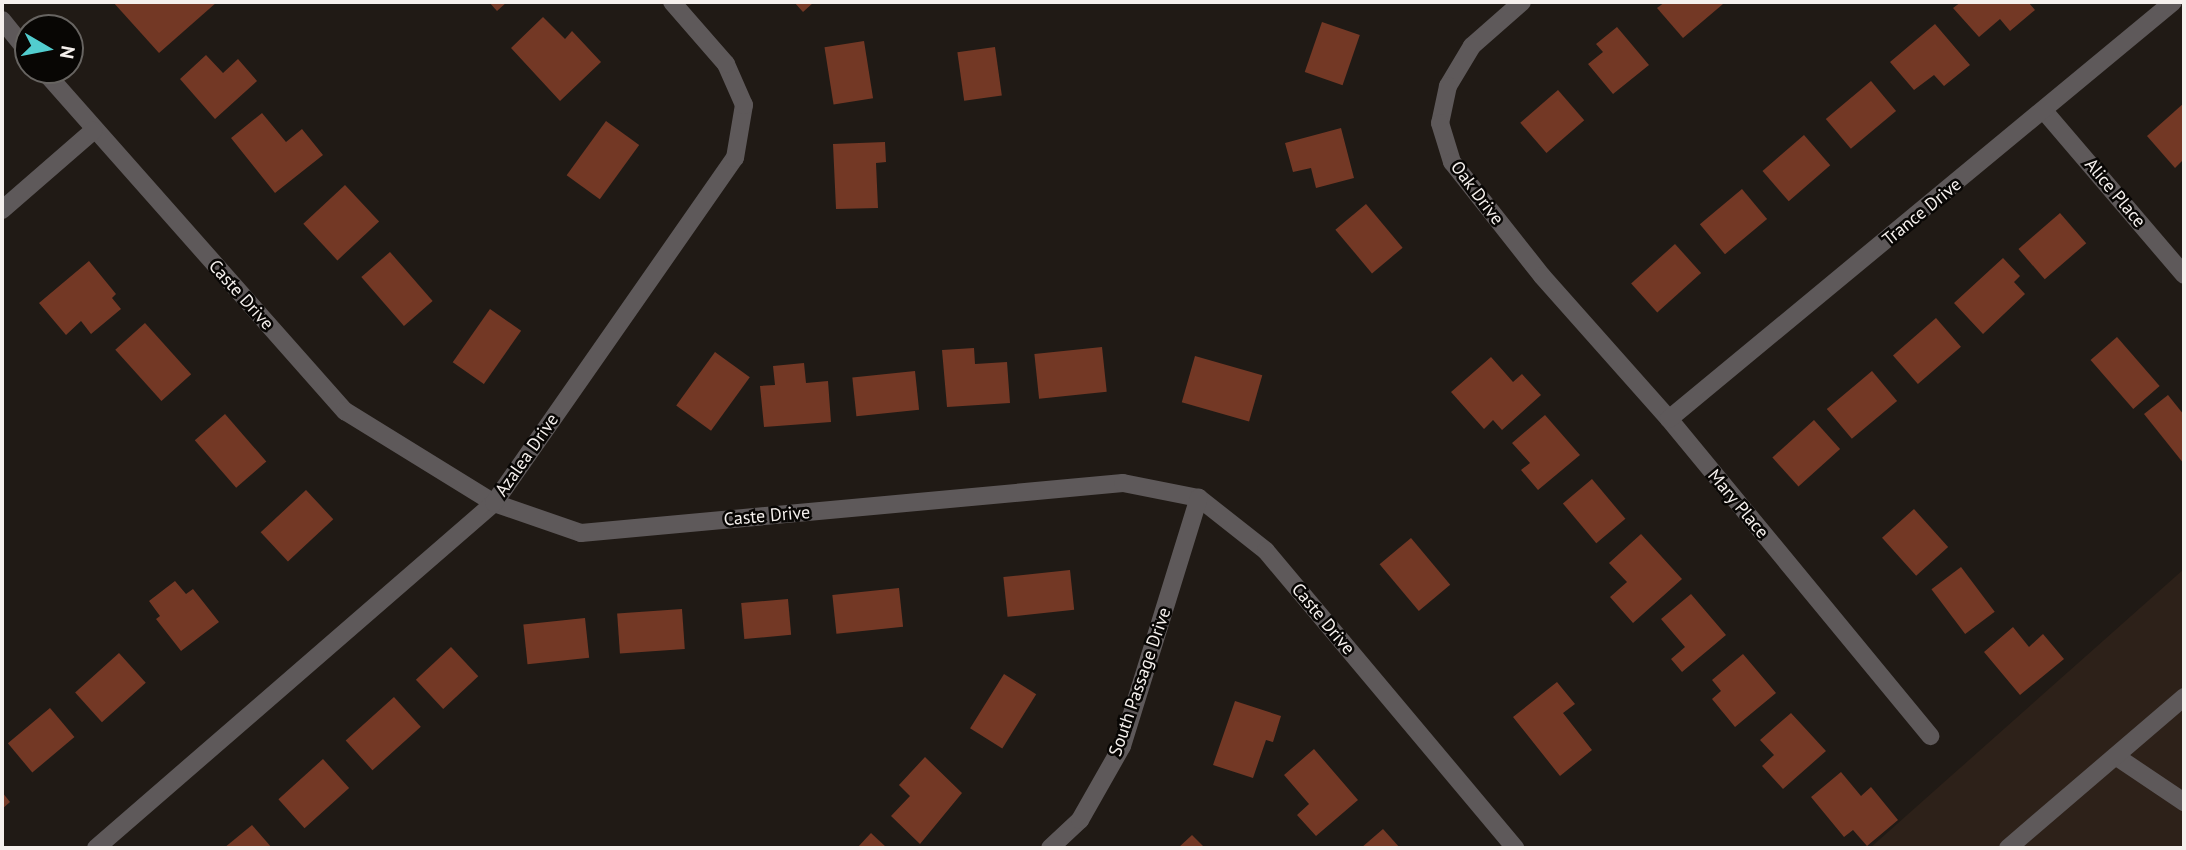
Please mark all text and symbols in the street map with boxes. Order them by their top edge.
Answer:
north arrow [14,14,84,84]
text: N [55,44,81,61]
street label: Alice Place [2080,154,2150,232]
street label: Oak Drive [1446,157,1508,229]
street label: Trance Drive [1878,174,1966,250]
street label: Caste Drive [204,256,278,334]
street label: Azalea Drive [491,410,563,500]
street label: Mary Place [1703,465,1773,543]
street label: Caste Drive [723,501,811,531]
street label: Caste Drive [1287,579,1359,659]
street label: South Passage Drive [1104,605,1176,759]

